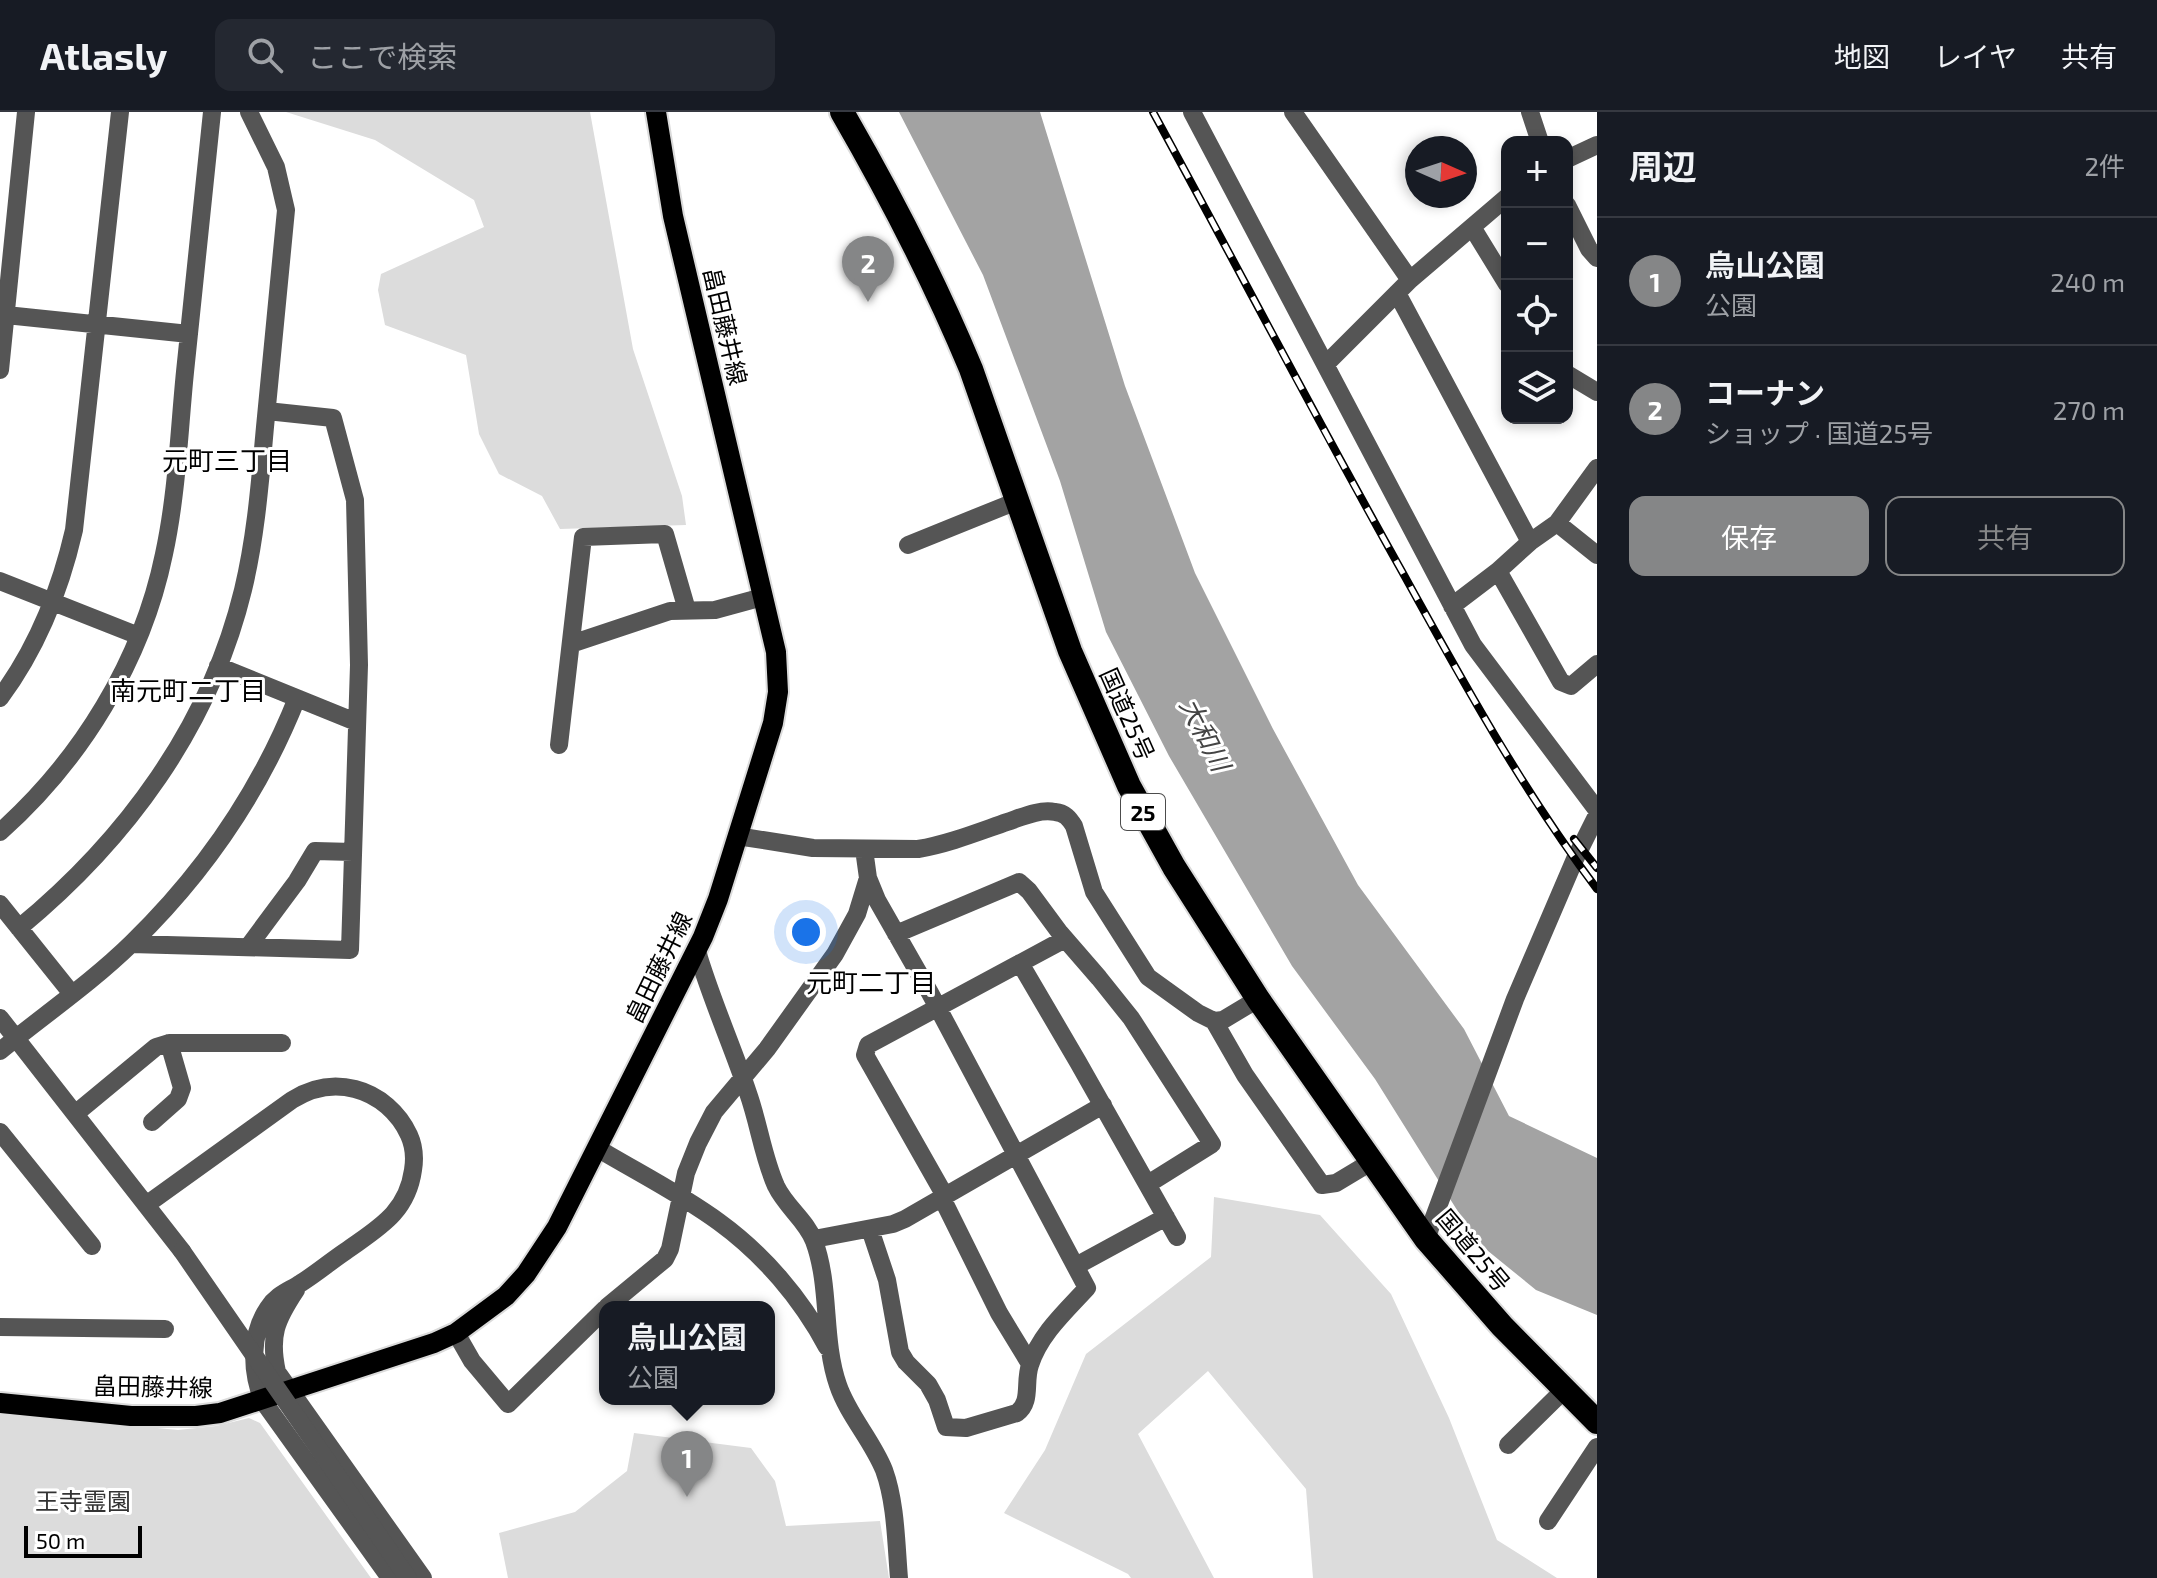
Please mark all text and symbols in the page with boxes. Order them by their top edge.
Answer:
search box [215,19,775,91]
text: Atlasly [40,32,167,78]
icon: search [243,33,287,77]
text: ここで検索 [307,38,457,74]
text: 地図 [1834,39,1890,73]
text: レイヤ [1934,39,2017,73]
text: 共有 [2061,39,2117,73]
north arrow [1405,136,1477,208]
map controls [1501,136,1573,424]
button: + [1501,136,1573,208]
text: 周辺 [1629,145,1697,186]
text: 2件 [2084,150,2125,181]
button: − [1501,208,1573,280]
pin: 2 [842,236,894,302]
text: 烏山公園 [1705,246,1825,282]
street label: 畠田藤井線 [698,264,754,388]
text: 1 [1649,266,1661,297]
text: 240 m [2050,266,2125,297]
button: locate [1501,280,1573,352]
text: 公園 [1705,289,1757,320]
button: layers [1501,352,1573,424]
text: コーナン [1705,374,1825,410]
text: 2 [1647,394,1663,425]
text: 270 m [2053,394,2125,425]
text: ショップ · 国道25号 [1705,417,1933,448]
district label: 元町三丁目 [162,444,292,475]
button: 保存 [1629,496,1869,576]
button: 共有 [1885,496,2125,576]
street label: 国道25号 [1095,663,1161,765]
district label: 南元町二丁目 [110,674,266,705]
water label: 大和川 [1174,692,1239,778]
road number: 25 [1121,794,1165,830]
street label: 畠田藤井線 [619,907,697,1027]
your location [786,912,826,952]
district label: 元町二丁目 [806,966,936,997]
street label: 国道25号 [1431,1203,1517,1297]
popup [599,1301,775,1405]
text: 烏山公園 [627,1318,747,1354]
text: 公園 [627,1361,679,1392]
street label: 畠田藤井線 [93,1370,213,1402]
pin: 1 [661,1431,713,1497]
park label: 王寺霊園 [35,1486,131,1515]
scale bar [24,1522,142,1558]
text: 50 m [36,1527,85,1553]

